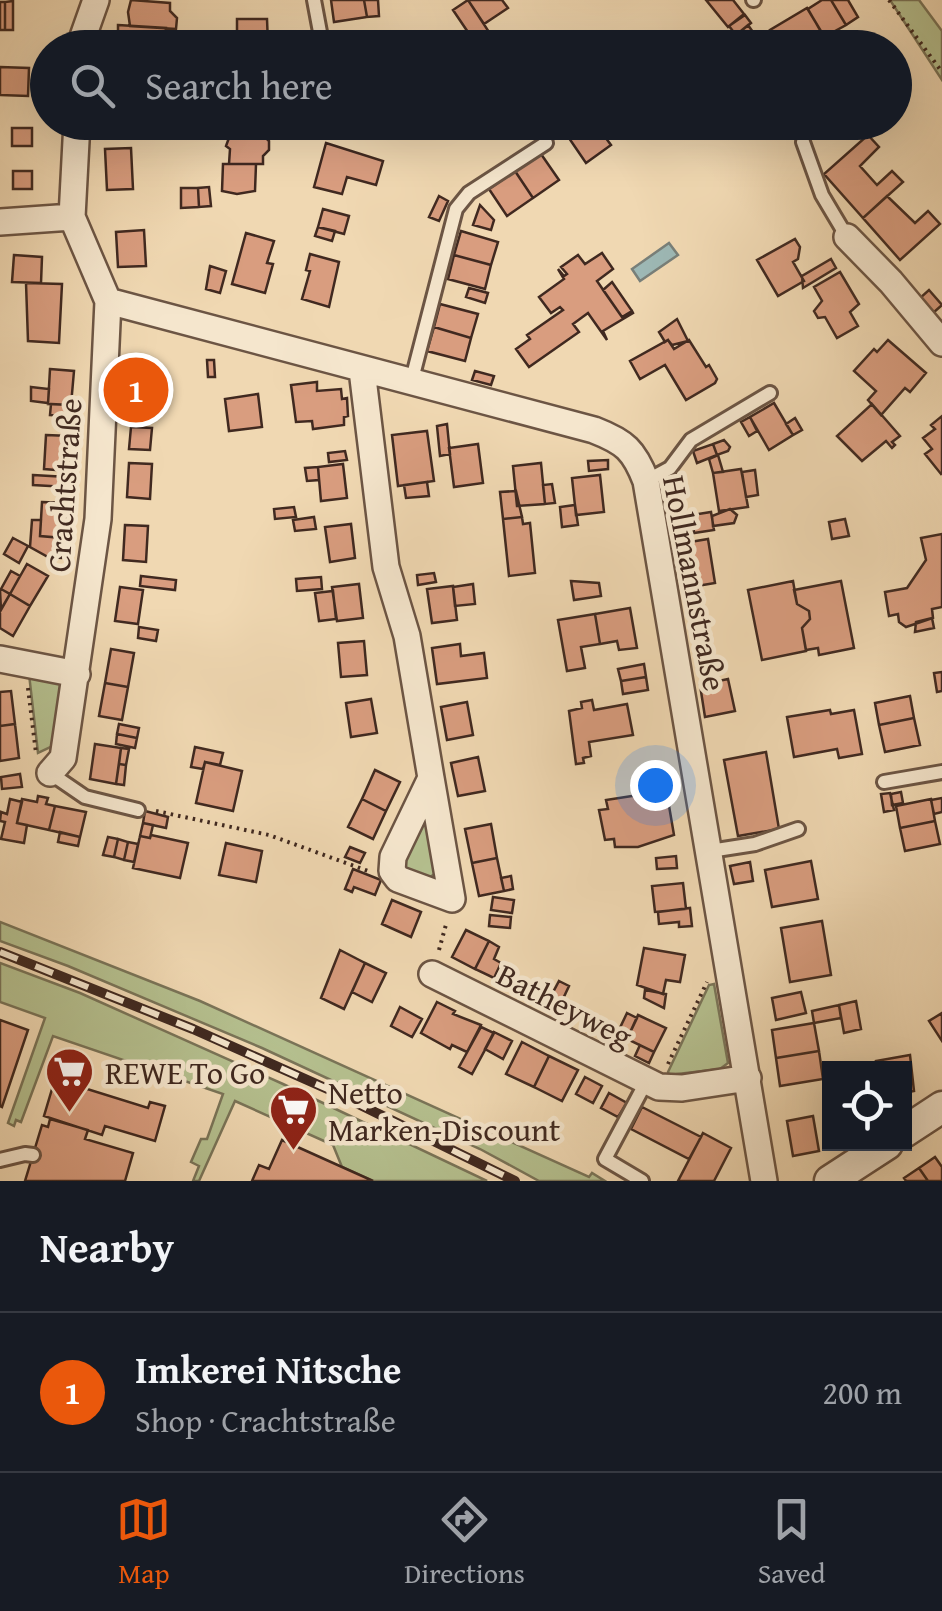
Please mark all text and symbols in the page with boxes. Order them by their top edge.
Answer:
search box [30,30,912,140]
text: Search here [145,57,333,113]
icon: search [65,58,120,113]
pin: 1 [104,352,168,428]
street label: Crachtstraße [34,397,94,573]
street label: Hollmannstraße [651,471,739,695]
your location [630,760,681,811]
street label: Batheyweg [489,951,641,1059]
supermarket icon: REWE To Go [44,1046,96,1114]
place label: REWE To Go [105,1049,265,1096]
map controls [822,1061,912,1151]
button: locate [822,1061,912,1151]
place label: Netto Marken-Discount [328,1069,560,1153]
supermarket icon: Netto Marken-Discount [267,1084,319,1152]
text: Nearby [40,1216,174,1277]
text: Imkerei Nitsche [135,1341,402,1397]
text: 1 [64,1369,81,1416]
text: 200 m [823,1369,902,1416]
text: Shop · Crachtstraße [135,1397,396,1444]
tab: Map [116,1492,171,1593]
tab: Directions [404,1492,525,1593]
tab: Saved [758,1492,826,1593]

